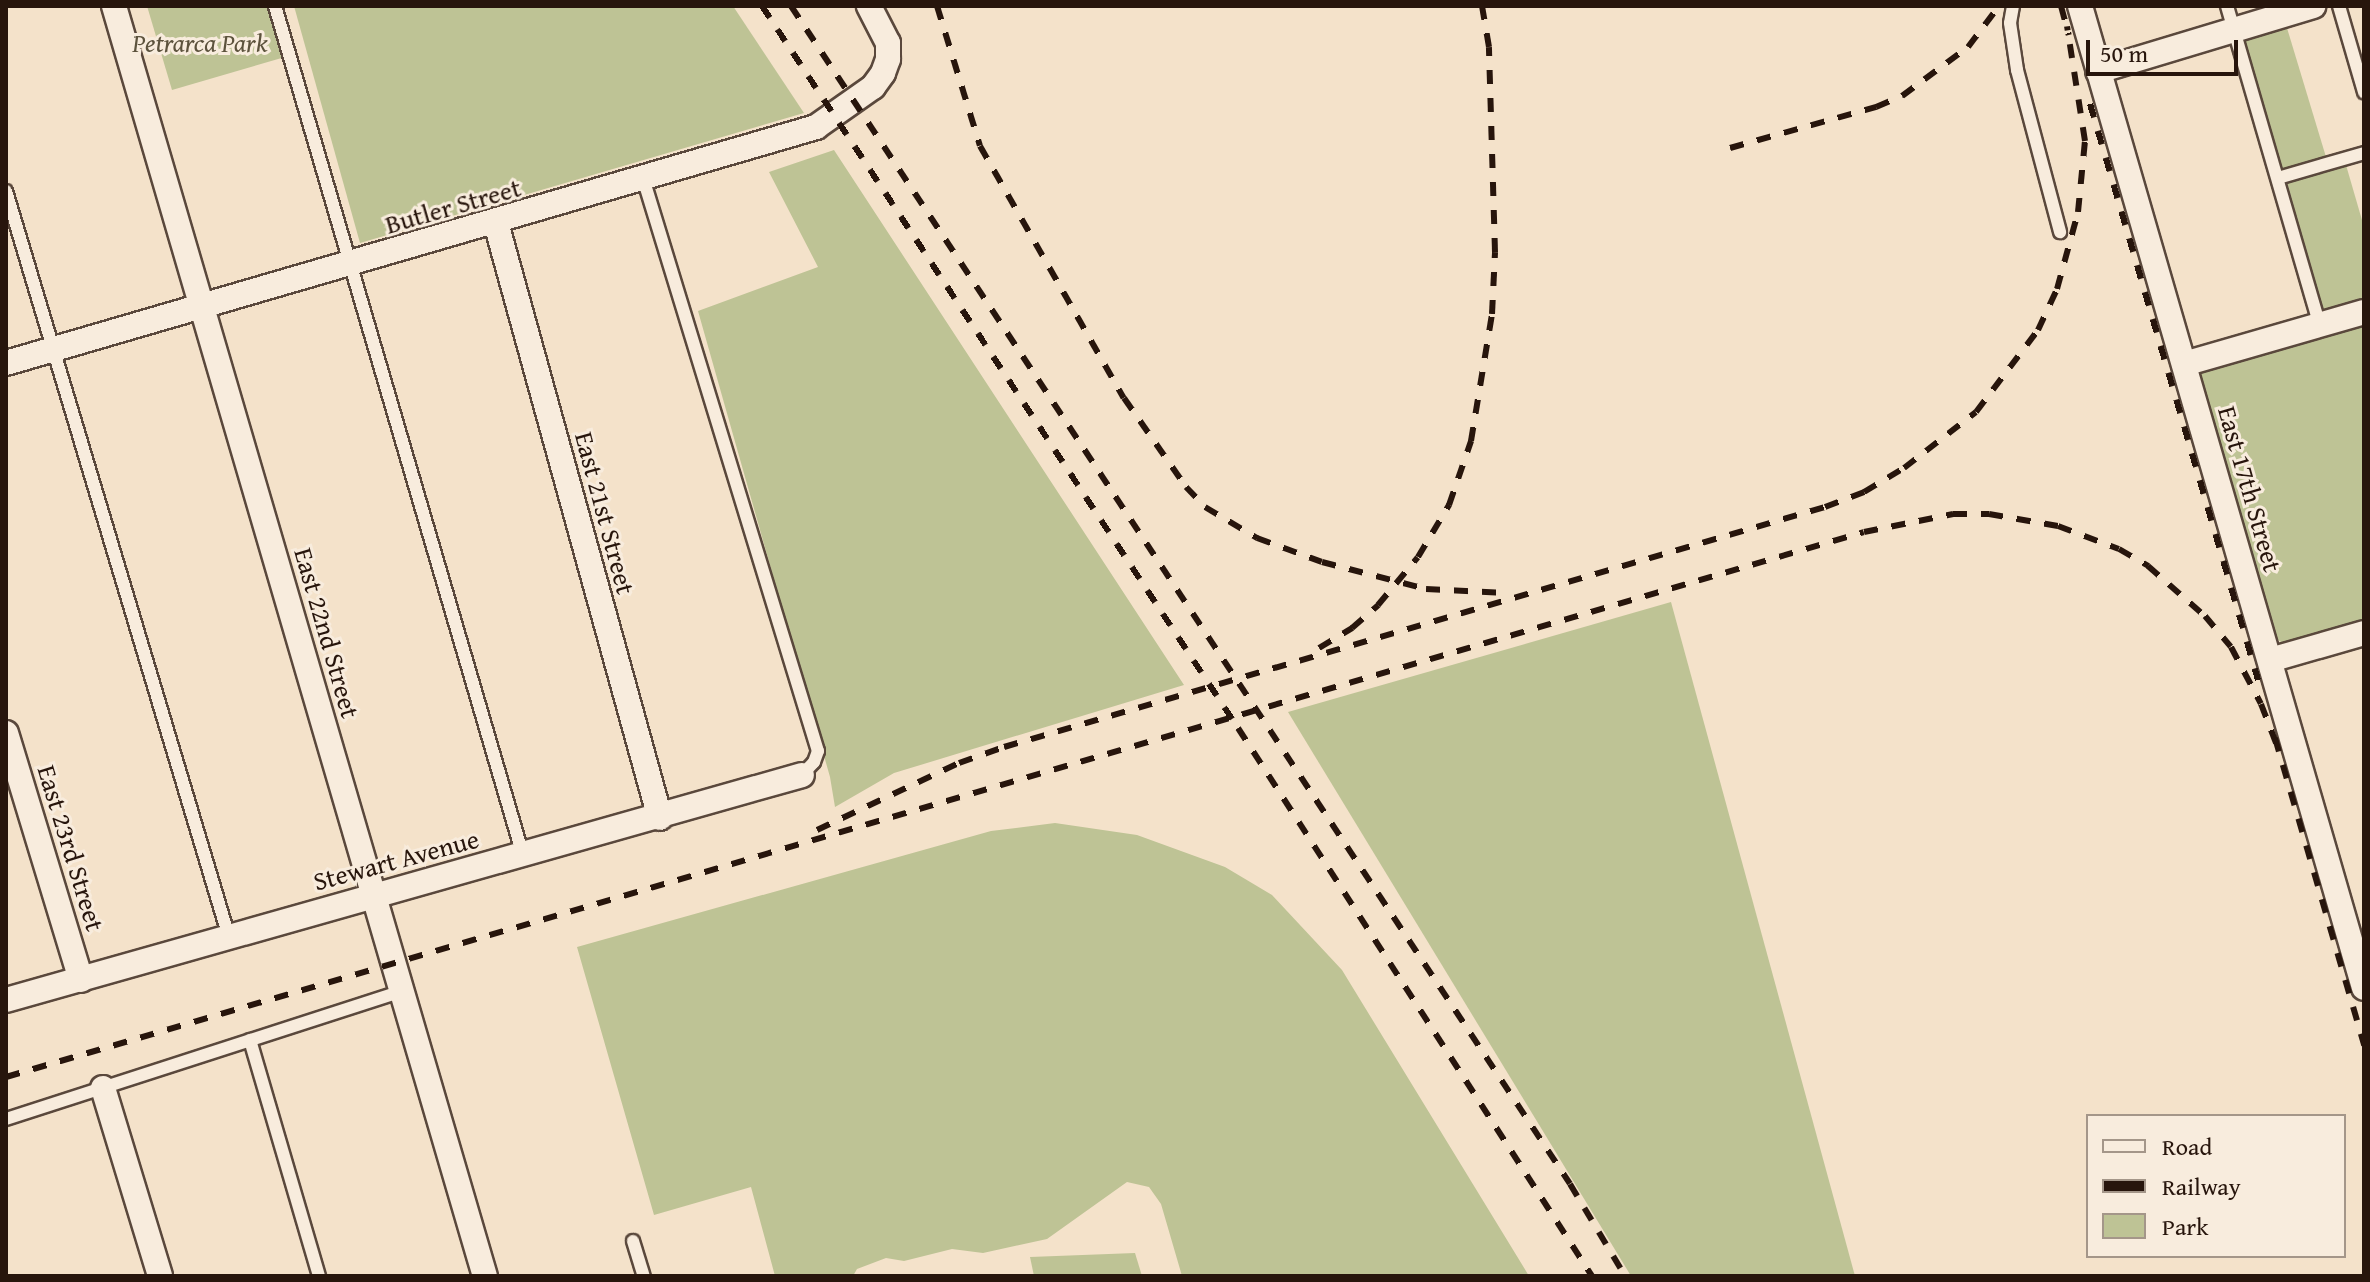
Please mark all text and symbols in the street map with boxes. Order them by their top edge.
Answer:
scale bar [2090,24,2242,74]
park label: Petrarca Park [132,27,268,59]
text: 50 m [2100,36,2148,71]
street label: Butler Street [382,172,524,240]
street label: East 17th Street [2211,403,2289,575]
street label: East 21st Street [568,428,642,598]
street label: East 22nd Street [288,544,366,722]
street label: East 23rd Street [31,761,111,935]
street label: Stewart Avenue [310,823,482,897]
legend [2086,1114,2346,1258]
text: Road [2162,1129,2212,1164]
text: Railway [2162,1169,2241,1204]
text: Park [2162,1209,2208,1244]

